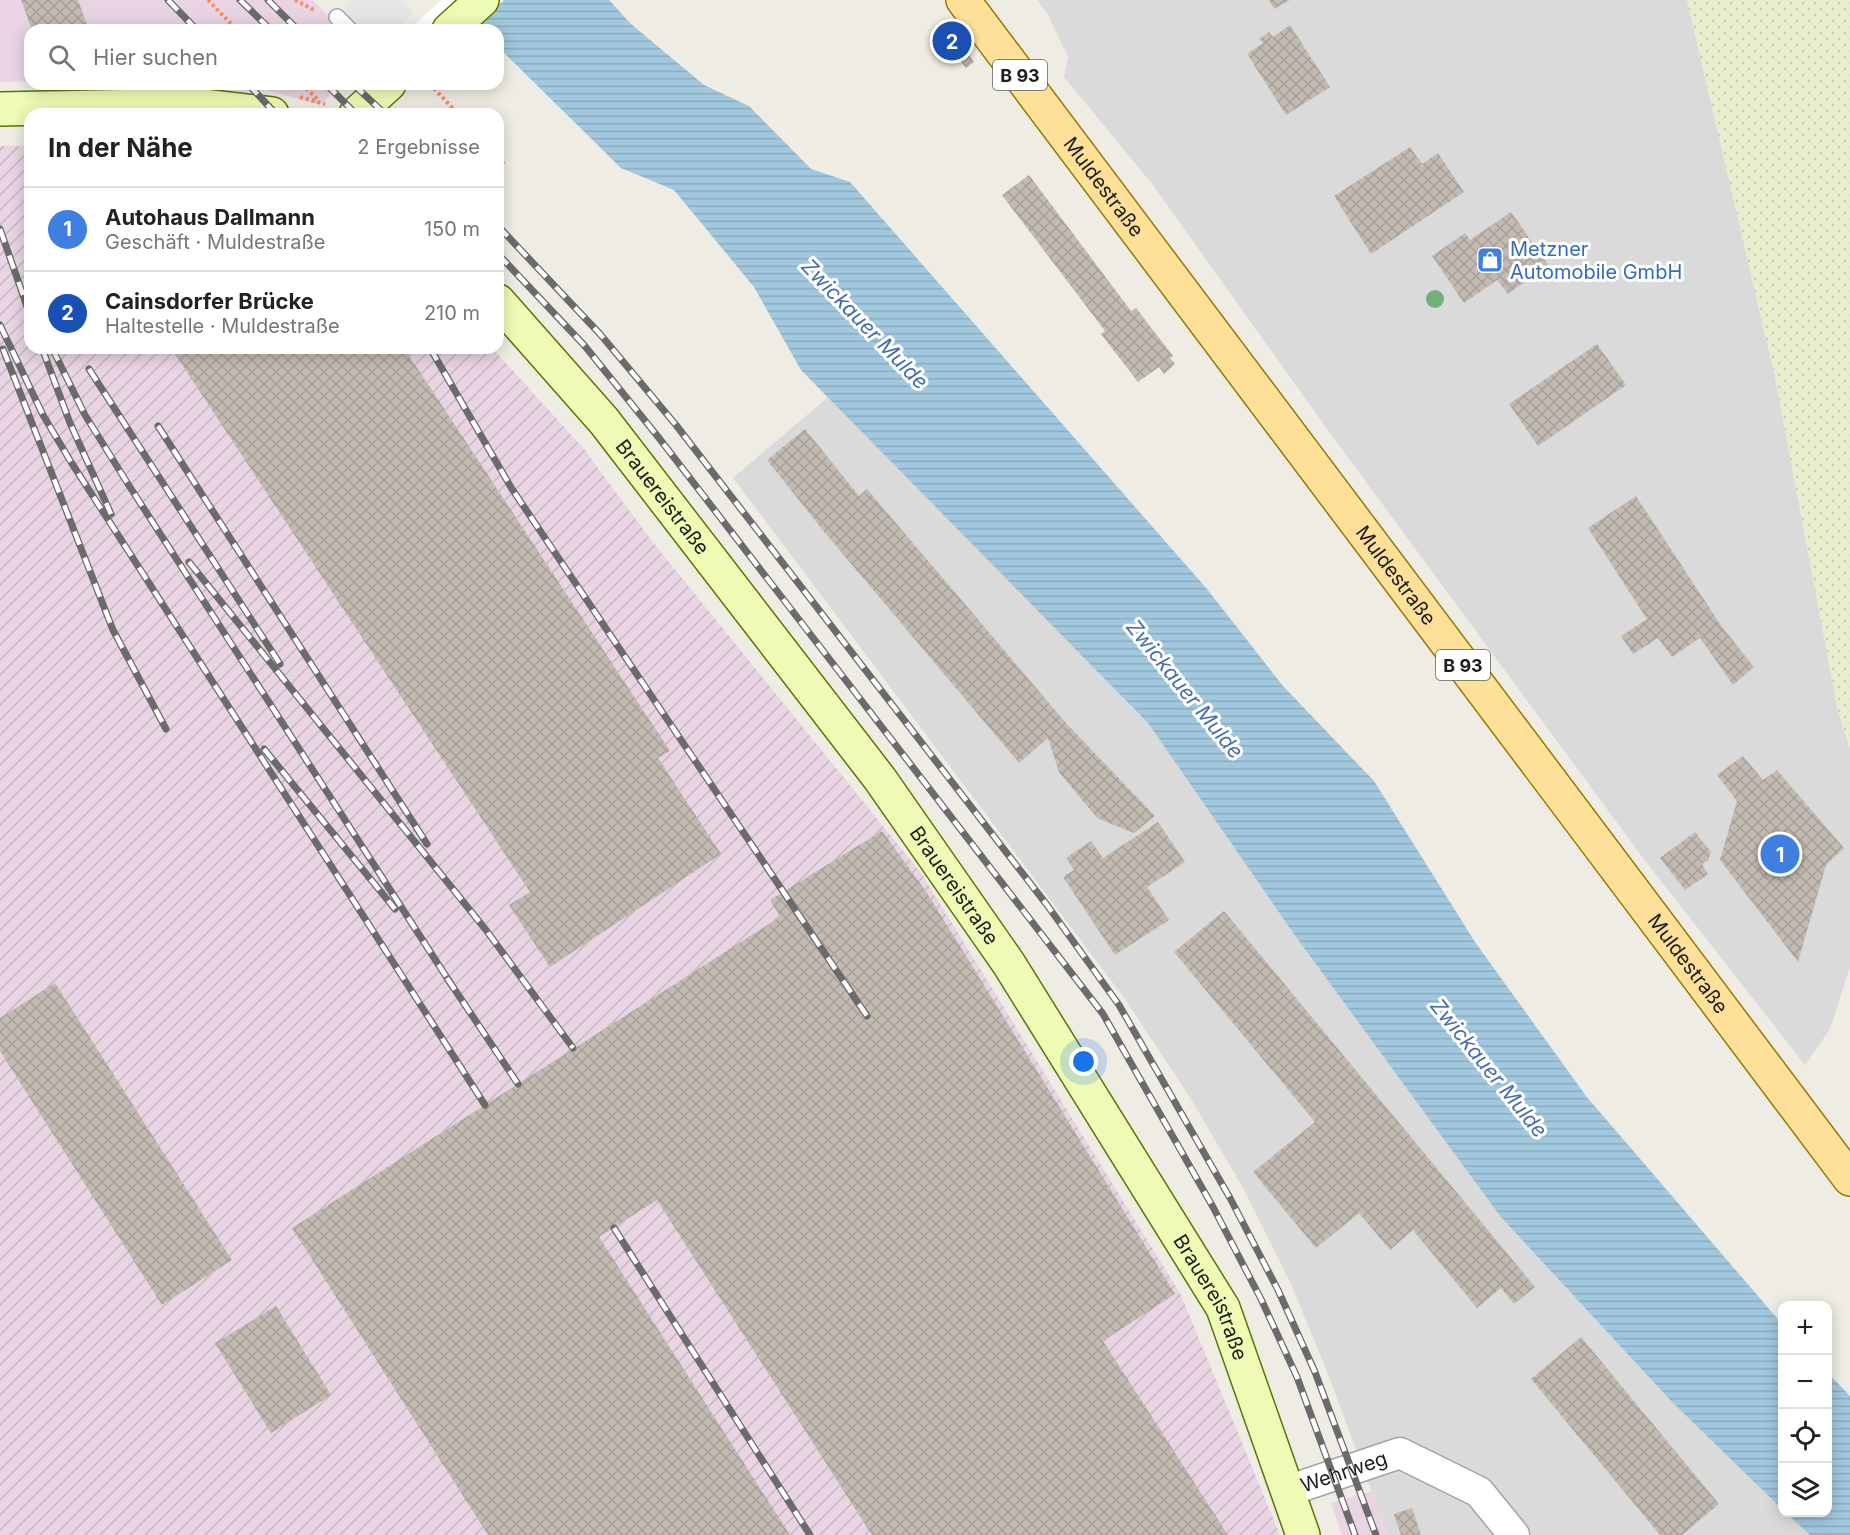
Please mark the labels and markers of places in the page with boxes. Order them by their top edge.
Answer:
pin: 2 [932,18,972,63]
place label: Metzner Automobile GmbH [1510,237,1682,284]
shop icon: Metzner Automobile GmbH [1475,245,1505,275]
pin: 1 [1760,832,1800,876]

